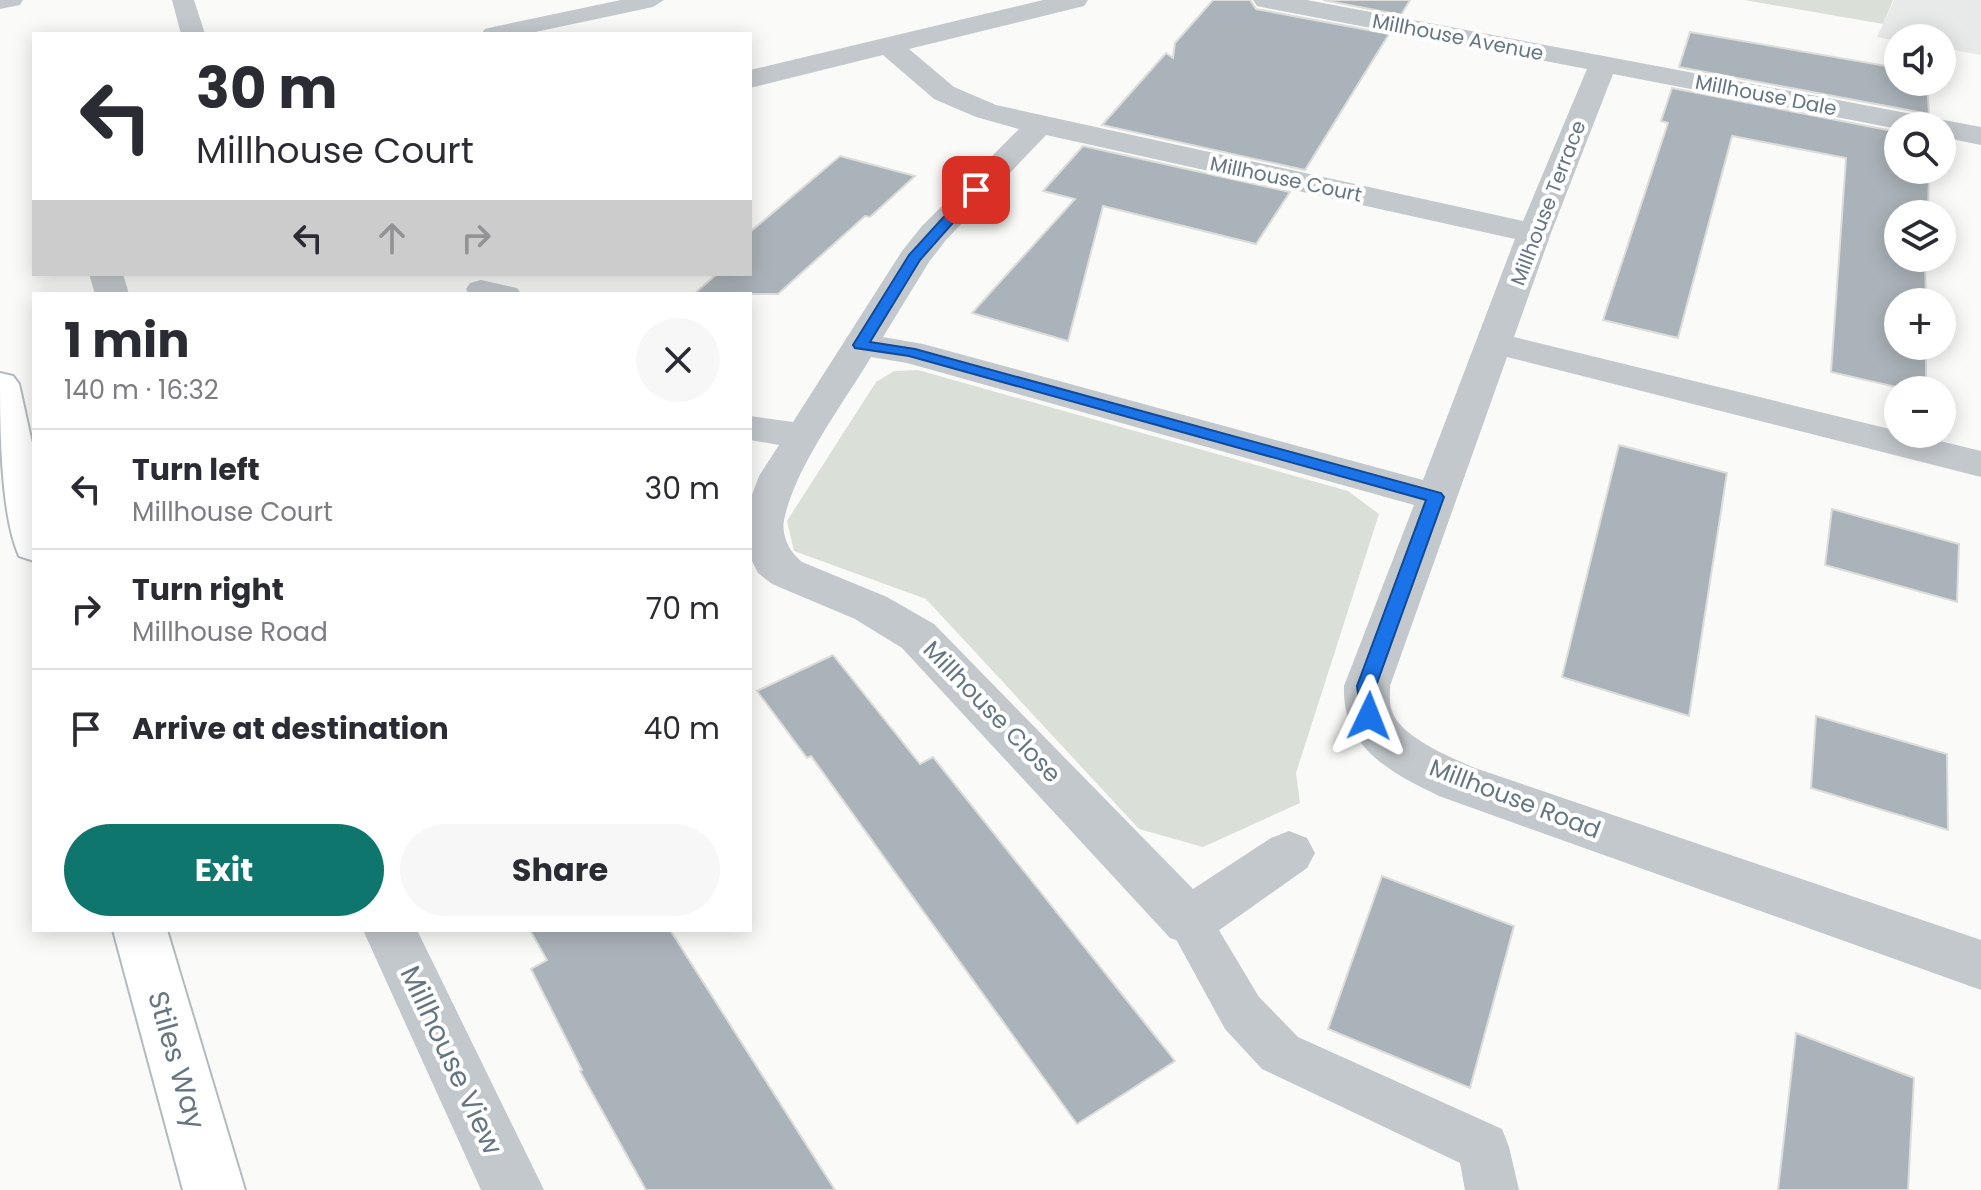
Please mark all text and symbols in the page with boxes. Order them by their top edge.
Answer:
street label: Millhouse Avenue [1370,7,1546,67]
map controls [1884,24,1956,448]
button: sound [1884,24,1956,96]
text: 30 m [196,49,338,128]
icon: left [64,64,168,168]
street label: Millhouse Dale [1693,68,1839,122]
button: search [1884,112,1956,184]
street label: Millhouse Terrace [1504,116,1592,290]
text: Millhouse Court [196,125,474,176]
street label: Millhouse Court [1208,149,1364,209]
pin [942,156,1010,224]
icon: arrive [954,168,998,212]
button: layers [1884,200,1956,272]
icon: left [286,216,330,260]
icon: ahead [370,216,414,260]
icon: right [454,216,498,260]
button: + [1884,288,1956,360]
text: 1 min [64,307,190,374]
button: close [636,318,720,402]
text: 140 m · 16:32 [64,372,219,408]
button: − [1884,376,1956,448]
text: Turn left [132,448,260,491]
icon: left [64,467,108,511]
text: 30 m [645,467,720,510]
text: Millhouse Court [132,494,333,530]
text: Turn right [132,568,284,611]
icon: right [64,587,108,631]
text: 70 m [646,587,720,630]
text: Millhouse Road [132,614,328,650]
street label: Millhouse Close [916,633,1069,790]
position arrow [1327,674,1411,758]
icon: arrive [64,707,108,751]
text: Arrive at destination [132,707,449,750]
text: 40 m [643,707,720,750]
street label: Millhouse Road [1425,751,1605,846]
button: Exit [64,824,384,916]
button: Share [400,824,720,916]
street label: Millhouse View [391,959,512,1161]
street label: Stiles Way [138,987,215,1134]

